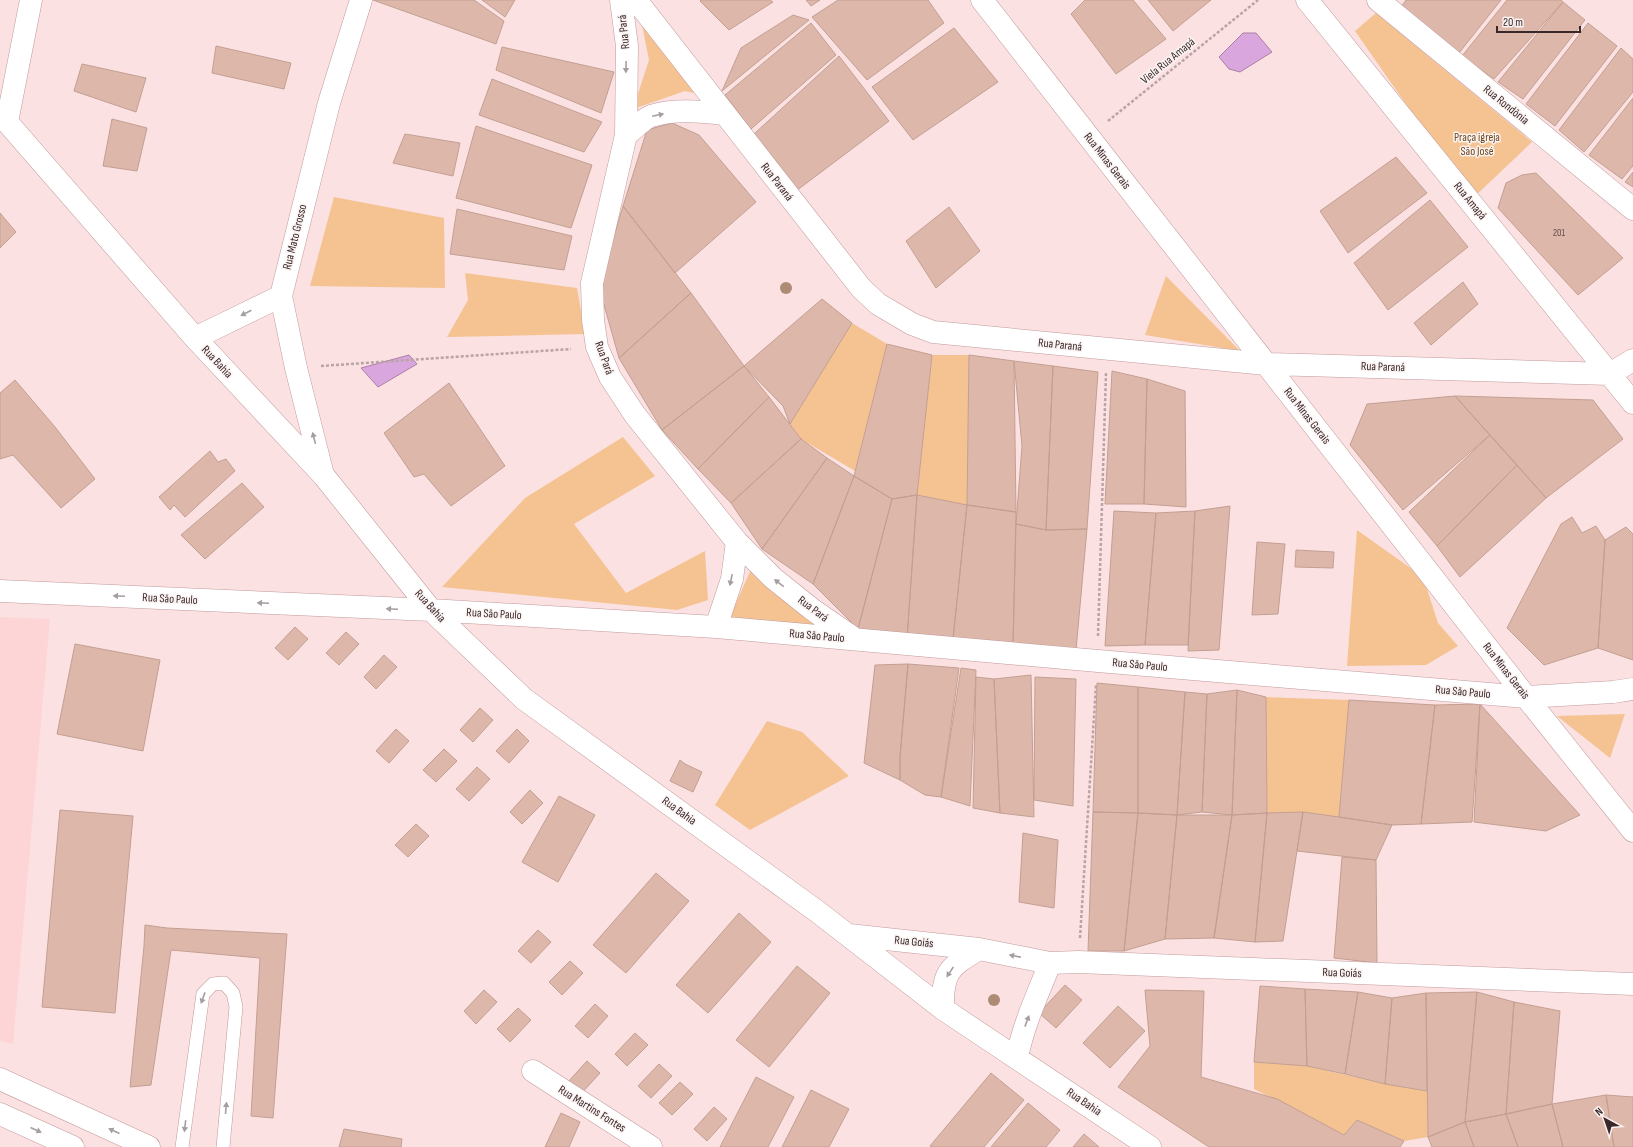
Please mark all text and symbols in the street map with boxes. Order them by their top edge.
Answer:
scale bar [1497,8,1580,34]
street label: Rua Pará [615,14,633,50]
text: 20 m [1503,15,1523,30]
street label: Viela Rua Amapá [1138,34,1198,87]
one-way arrow [623,61,629,74]
street label: Rua Rondônia [1480,82,1532,128]
one-way arrow [652,111,665,117]
street label: Rua Minas Gerais [1080,130,1134,192]
park label: Praça igreja São José [1454,130,1500,159]
street label: Rua Paraná [757,160,797,204]
street label: Rua Amapá [1450,179,1490,223]
street label: Rua Mato Grosso [280,203,310,271]
house number: 201 [1553,227,1566,239]
one-way arrow [240,310,252,316]
street label: Rua Paraná [1037,335,1083,355]
street label: Rua Pará [591,339,617,377]
street label: Rua Bahia [198,343,236,382]
street label: Rua Paraná [1361,359,1406,375]
street label: Rua Minas Gerais [1280,385,1334,447]
one-way arrow [311,432,317,445]
one-way arrow [728,574,734,586]
one-way arrow [774,579,785,588]
street label: Rua Bahia [411,586,449,626]
street label: Rua São Paulo [142,590,198,608]
one-way arrow [113,593,125,600]
street label: Rua Pará [795,593,832,626]
one-way arrow [256,600,269,606]
one-way arrow [386,605,398,612]
street label: Rua São Paulo [466,605,522,623]
street label: Rua São Paulo [789,626,845,646]
street label: Rua Minas Gerais [1479,640,1533,702]
street label: Rua São Paulo [1112,655,1168,675]
street label: Rua São Paulo [1435,682,1491,702]
street label: Rua Bahia [659,793,700,829]
street label: Rua Goiás [894,932,934,952]
one-way arrow [1008,953,1021,959]
street label: Rua Goiás [1322,965,1362,981]
one-way arrow [946,967,954,978]
one-way arrow [200,992,206,1004]
one-way arrow [1025,1014,1031,1026]
street label: Rua Martins Fontes [555,1082,629,1136]
street label: Rua Bahia [1064,1085,1105,1119]
north arrow [1585,1099,1625,1139]
one-way arrow [223,1102,230,1114]
text: N [1592,1105,1605,1119]
one-way arrow [182,1120,188,1132]
one-way arrow [30,1127,41,1133]
one-way arrow [108,1128,119,1134]

